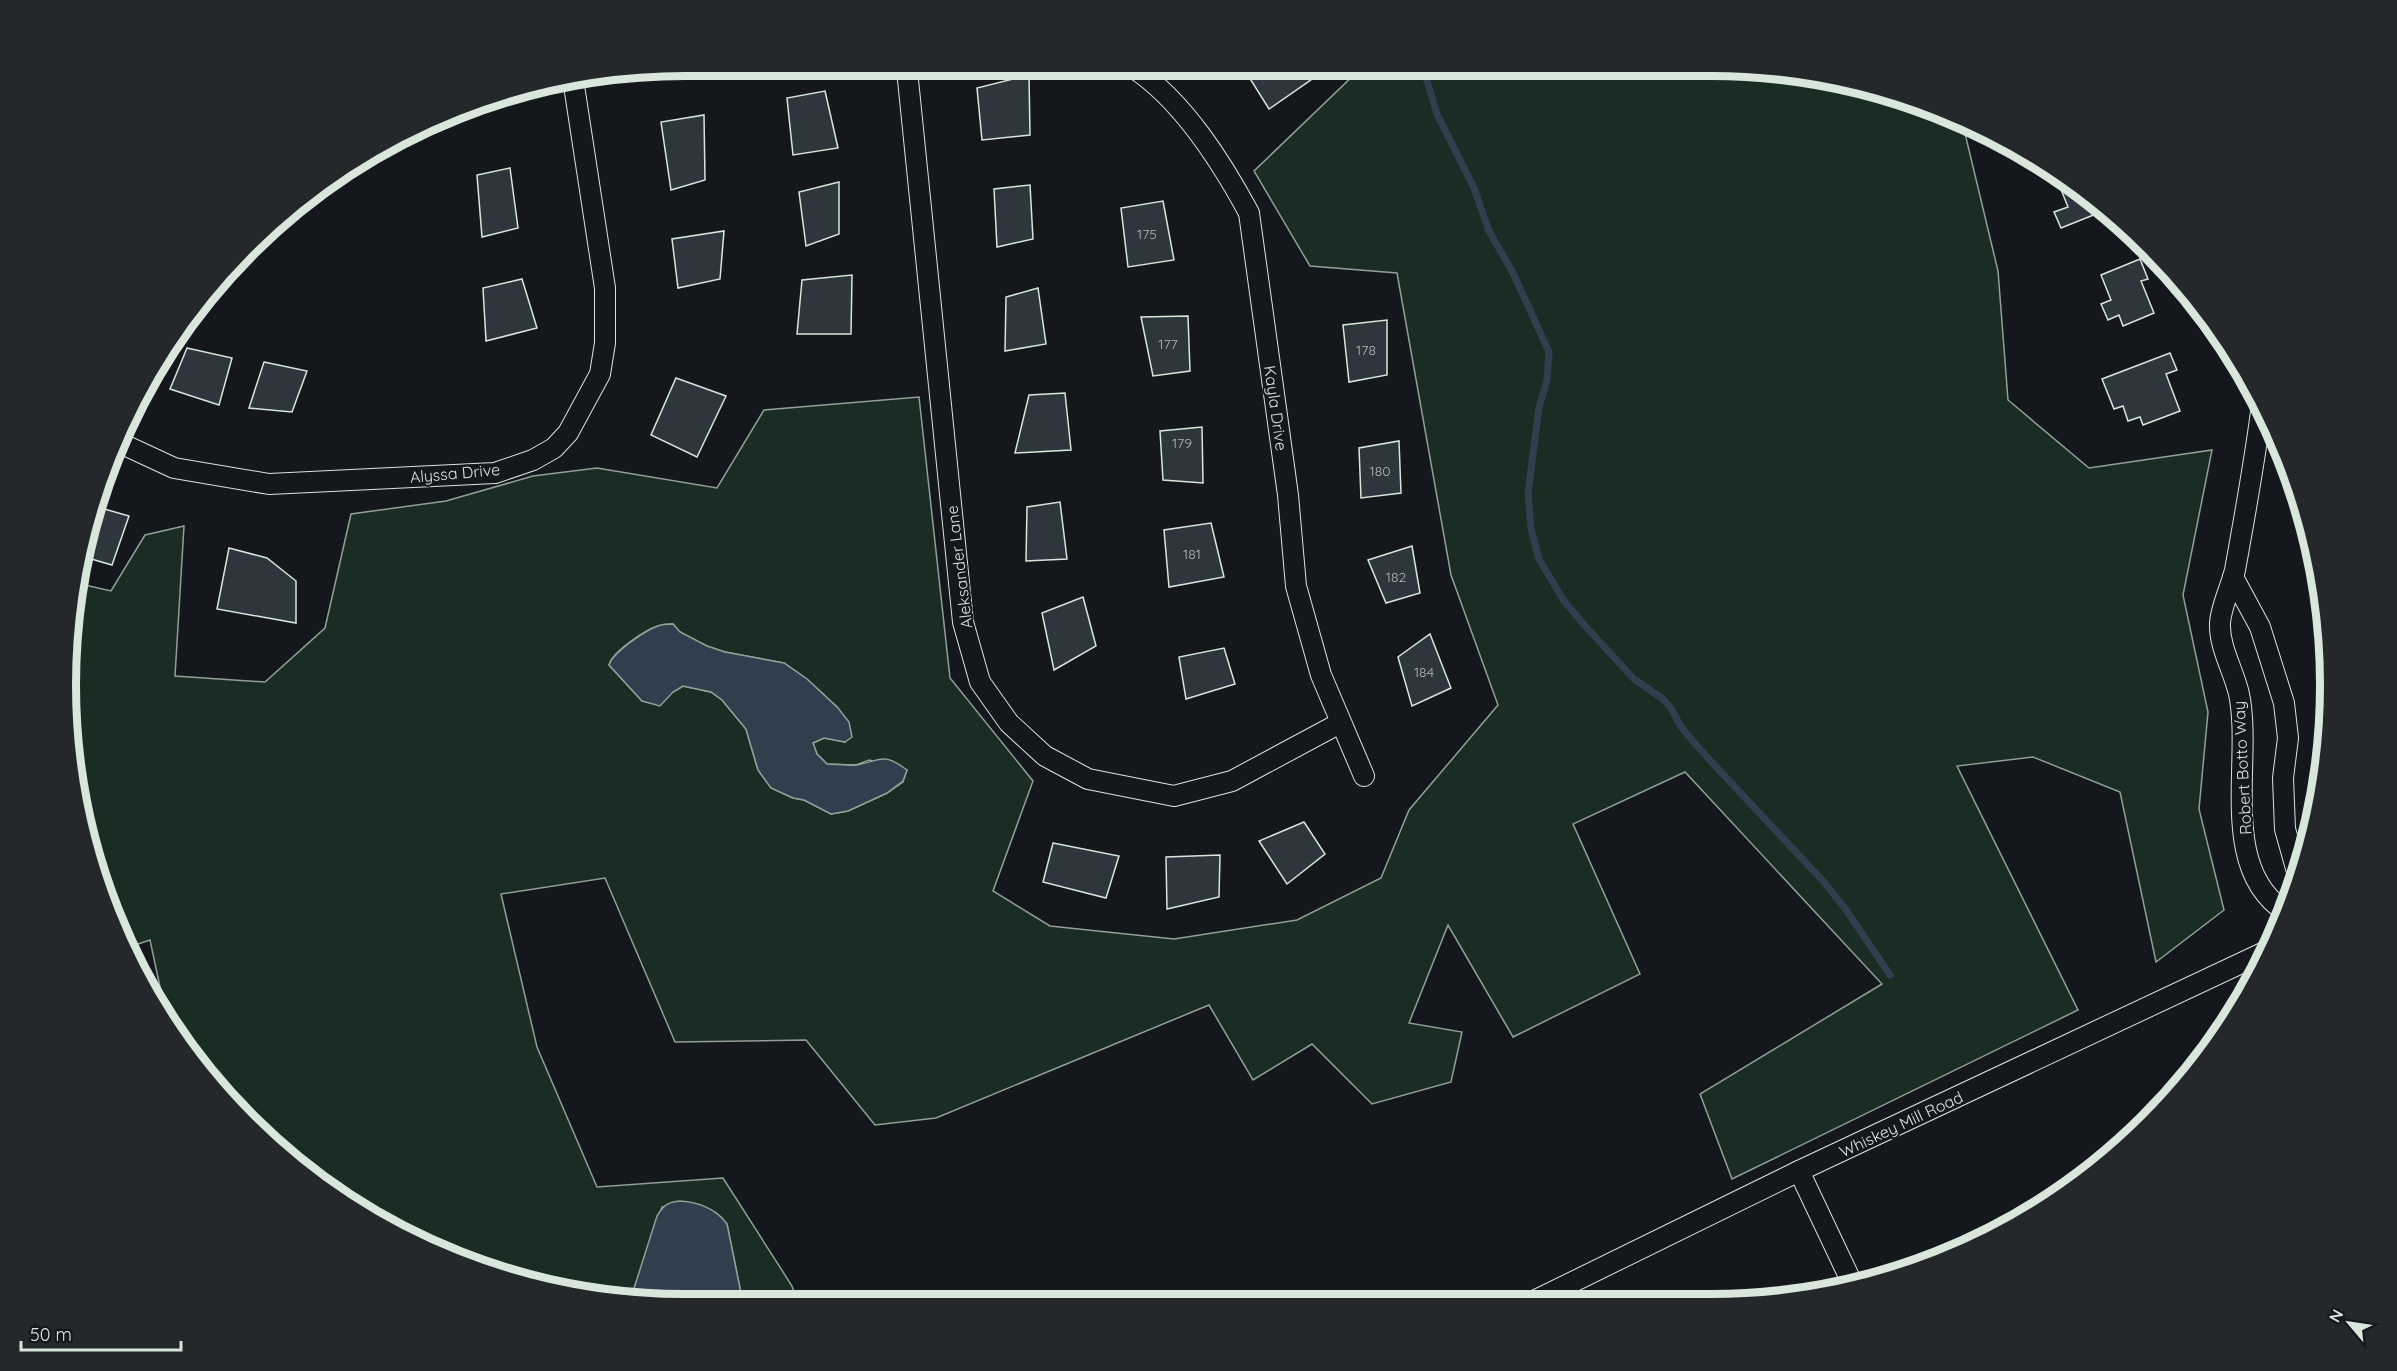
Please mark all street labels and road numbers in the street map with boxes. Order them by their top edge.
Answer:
street label: Kayla Drive [1260,364,1292,452]
street label: Alyssa Drive [409,459,501,487]
street label: Aleksander Lane [942,504,976,630]
street label: Robert Botto Way [2229,701,2255,835]
street label: Whiskey Mill Road [1836,1087,1966,1161]

